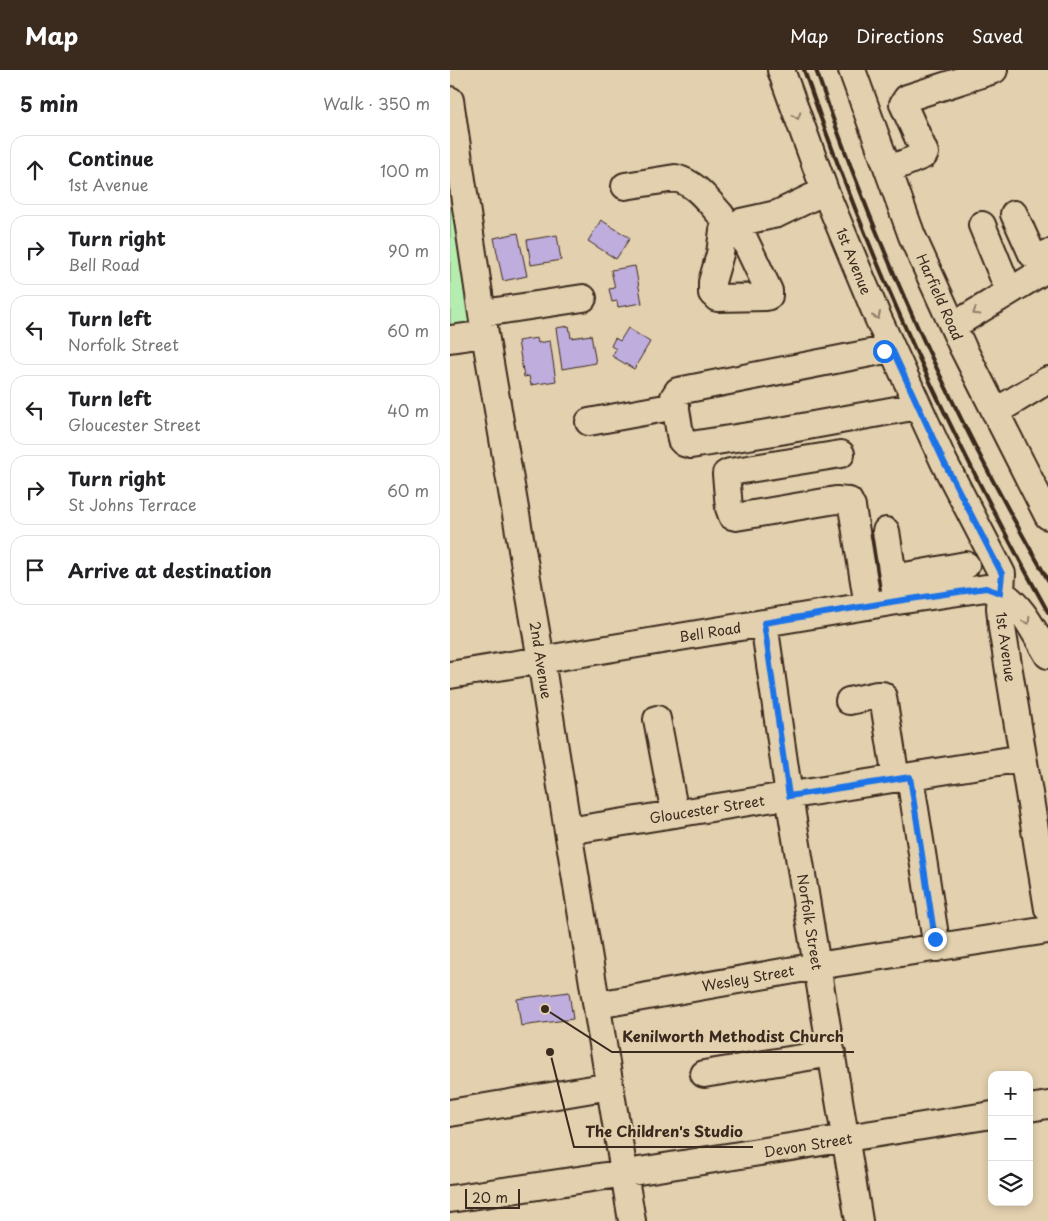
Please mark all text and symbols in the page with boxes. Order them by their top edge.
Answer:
text: Map [25,17,78,53]
text: Map [790,22,828,49]
text: Directions [856,22,944,49]
text: Saved [972,22,1023,49]
text: 5 min [20,87,78,119]
text: Walk · 350 m [323,91,430,115]
one-way arrow [791,111,801,120]
text: Continue [68,144,154,172]
icon: ahead [21,156,49,184]
text: 100 m [380,158,429,182]
text: 1st Avenue [68,172,148,196]
text: Turn right [68,224,166,252]
street label: 1st Avenue [831,224,877,298]
icon: right [21,236,49,264]
text: 90 m [388,238,429,262]
street label: Harfield Road [911,250,969,344]
text: Bell Road [68,252,140,276]
text: Turn left [68,304,152,332]
one-way arrow [973,305,982,315]
one-way arrow [870,311,881,320]
icon: left [21,316,49,344]
text: 60 m [387,318,429,342]
text: Norfolk Street [68,332,179,356]
route start [873,340,896,363]
text: Turn left [68,384,152,412]
icon: left [21,396,49,424]
text: 40 m [387,398,429,422]
text: Gloucester Street [68,412,201,436]
text: Turn right [68,464,166,492]
icon: right [21,476,49,504]
text: 60 m [387,478,429,502]
text: St Johns Terrace [68,492,196,516]
icon: arrive [21,556,49,584]
text: Arrive at destination [68,556,272,584]
street label: 1st Avenue [991,611,1021,684]
one-way arrow [1021,616,1031,625]
street label: Bell Road [677,617,743,647]
street label: 2nd Avenue [525,620,558,701]
street label: Gloucester Street [648,789,766,828]
street label: Norfolk Street [792,872,828,972]
route end [924,928,947,951]
street label: Wesley Street [700,960,796,996]
callout: Kenilworth Methodist Church [612,1022,854,1052]
text: Kenilworth Methodist Church [622,1024,844,1047]
map controls [988,1071,1033,1206]
button: + [988,1071,1033,1116]
button: − [988,1116,1033,1161]
callout: The Children's Studio [574,1117,753,1147]
text: The Children's Studio [585,1119,743,1142]
street label: Devon Street [762,1128,854,1162]
button: layers [988,1161,1033,1206]
scale bar [465,1186,520,1209]
text: 20 m [472,1187,508,1208]

